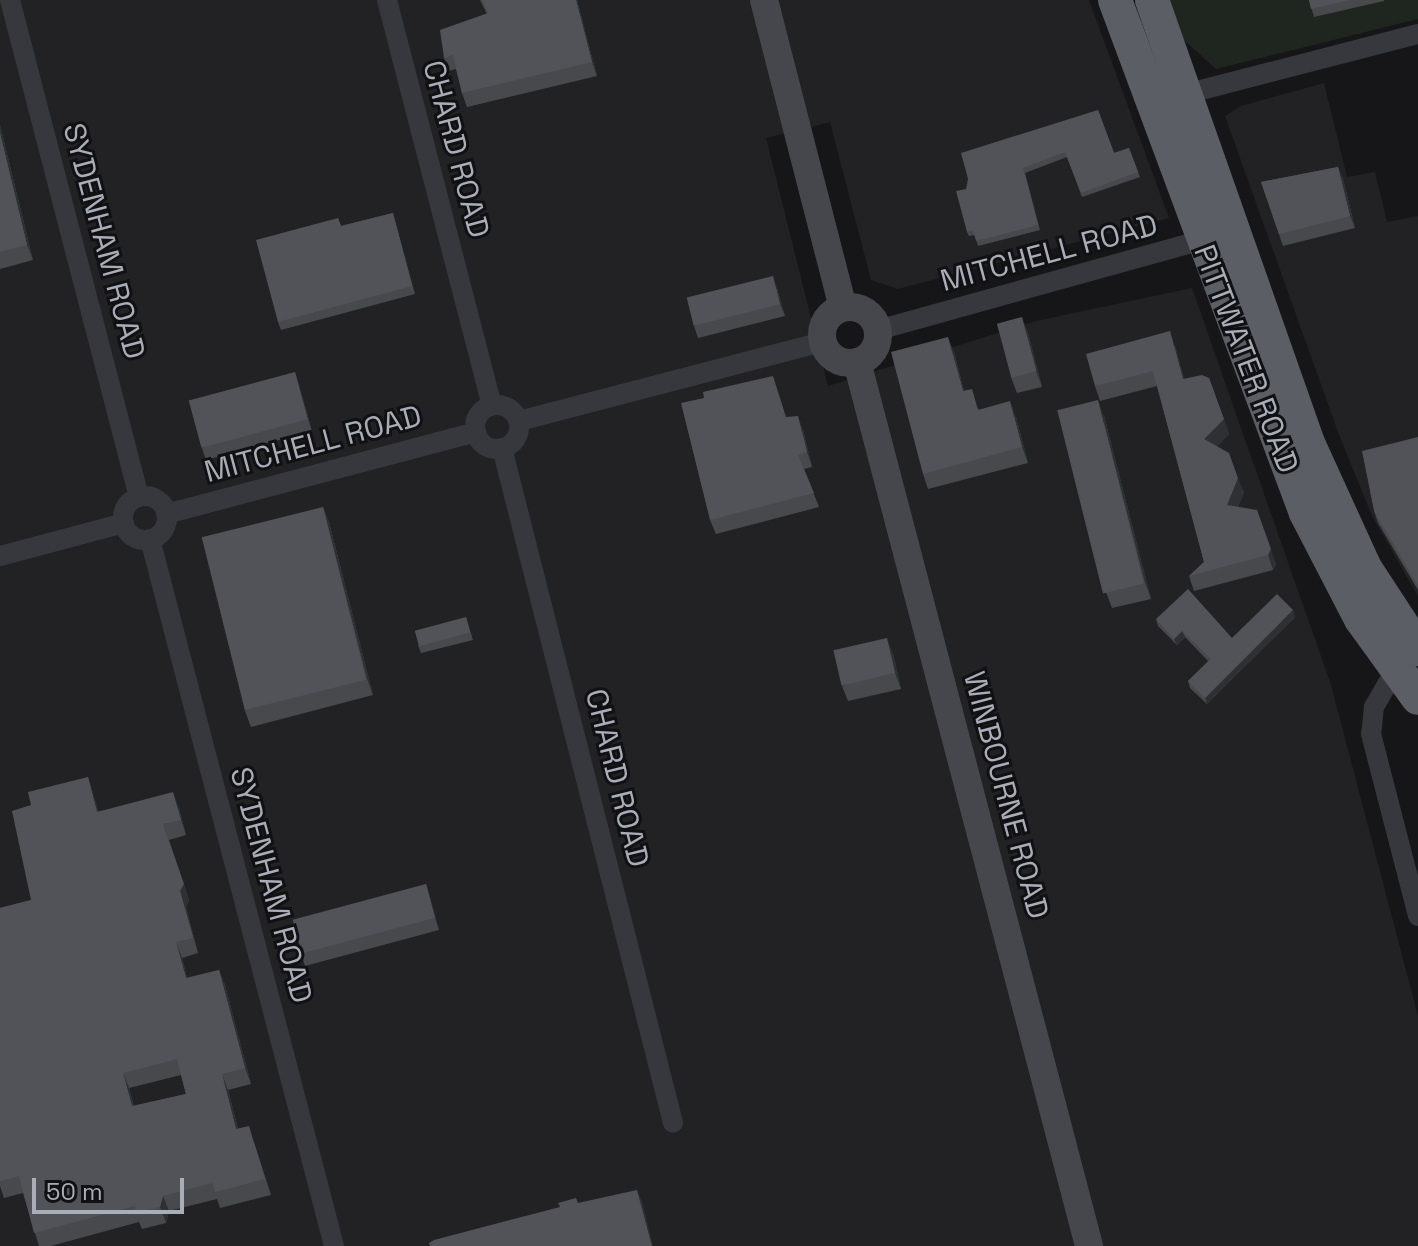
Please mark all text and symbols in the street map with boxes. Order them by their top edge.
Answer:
street label: CHARD ROAD [415,57,497,241]
street label: SYDENHAM ROAD [55,119,153,363]
street label: MITCHELL ROAD [936,207,1162,299]
street label: PITTWATER ROAD [1186,240,1306,478]
street label: MITCHELL ROAD [200,398,426,490]
street label: WINBOURNE ROAD [956,668,1056,922]
street label: CHARD ROAD [578,685,656,871]
street label: SYDENHAM ROAD [222,763,320,1007]
scale bar [36,1162,188,1212]
text: 50 m [46,1176,103,1207]

